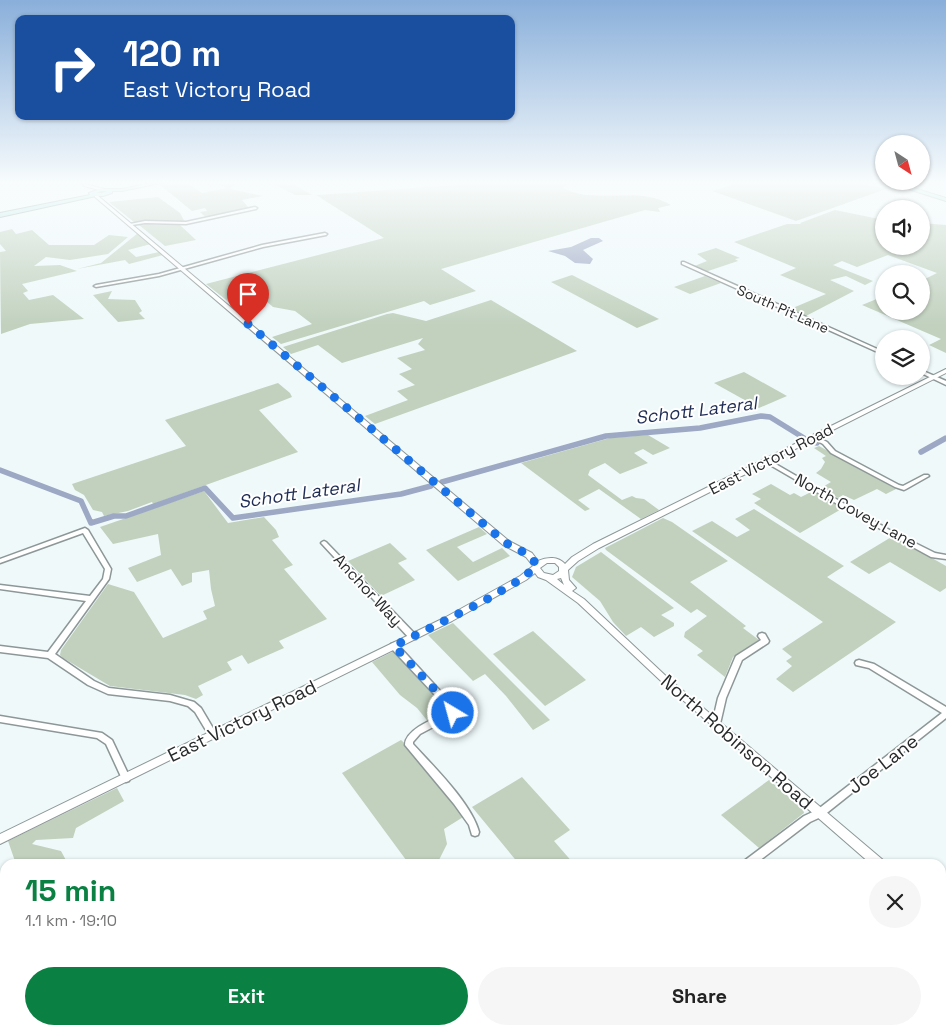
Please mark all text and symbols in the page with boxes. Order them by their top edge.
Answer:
text: 120 m [123,32,221,76]
icon: right [40,35,105,100]
text: East Victory Road [123,75,311,103]
north arrow [875,135,930,190]
map controls [875,135,930,385]
button: sound [875,200,930,255]
button: search [875,265,930,320]
pin [227,273,269,324]
icon: arrive [234,280,262,308]
street label: South Pit Lane [734,281,832,337]
button: layers [875,330,930,385]
water label: Schott Lateral [634,391,761,429]
street label: East Victory Road [705,419,837,499]
street label: North Covey Lane [791,469,921,553]
water label: Schott Lateral [237,473,364,513]
street label: Anchor Way [329,549,407,631]
street label: North Robinson Road [656,669,818,815]
street label: East Victory Road [163,674,321,768]
position arrow [426,686,478,738]
street label: Joe Lane [843,729,923,799]
text: 15 min [25,871,116,910]
button: close [869,876,921,928]
text: 1.1 km · 19:10 [25,910,117,931]
button: Exit [25,967,468,1025]
button: Share [478,967,921,1025]

